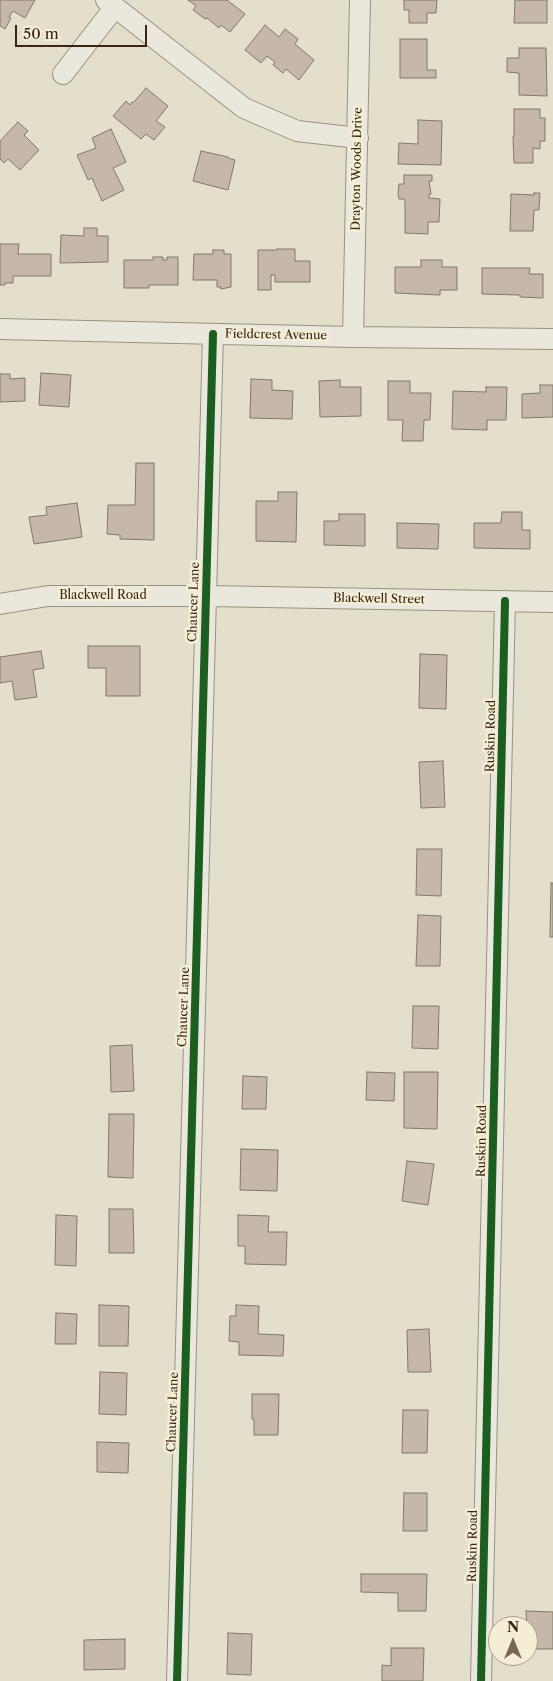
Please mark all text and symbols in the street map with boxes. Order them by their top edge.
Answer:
scale bar [18,15,150,47]
text: 50 m [23,24,59,43]
street label: Drayton Woods Drive [349,107,365,231]
street label: Fieldcrest Avenue [225,327,327,343]
street label: Chaucer Lane [185,562,203,642]
street label: Blackwell Road [59,589,147,603]
street label: Blackwell Street [333,591,425,607]
street label: Ruskin Road [483,700,499,772]
street label: Chaucer Lane [175,967,193,1047]
street label: Ruskin Road [474,1105,490,1177]
street label: Chaucer Lane [164,1372,182,1452]
street label: Ruskin Road [465,1510,481,1582]
north arrow [488,1616,538,1666]
text: N [507,1618,519,1636]

